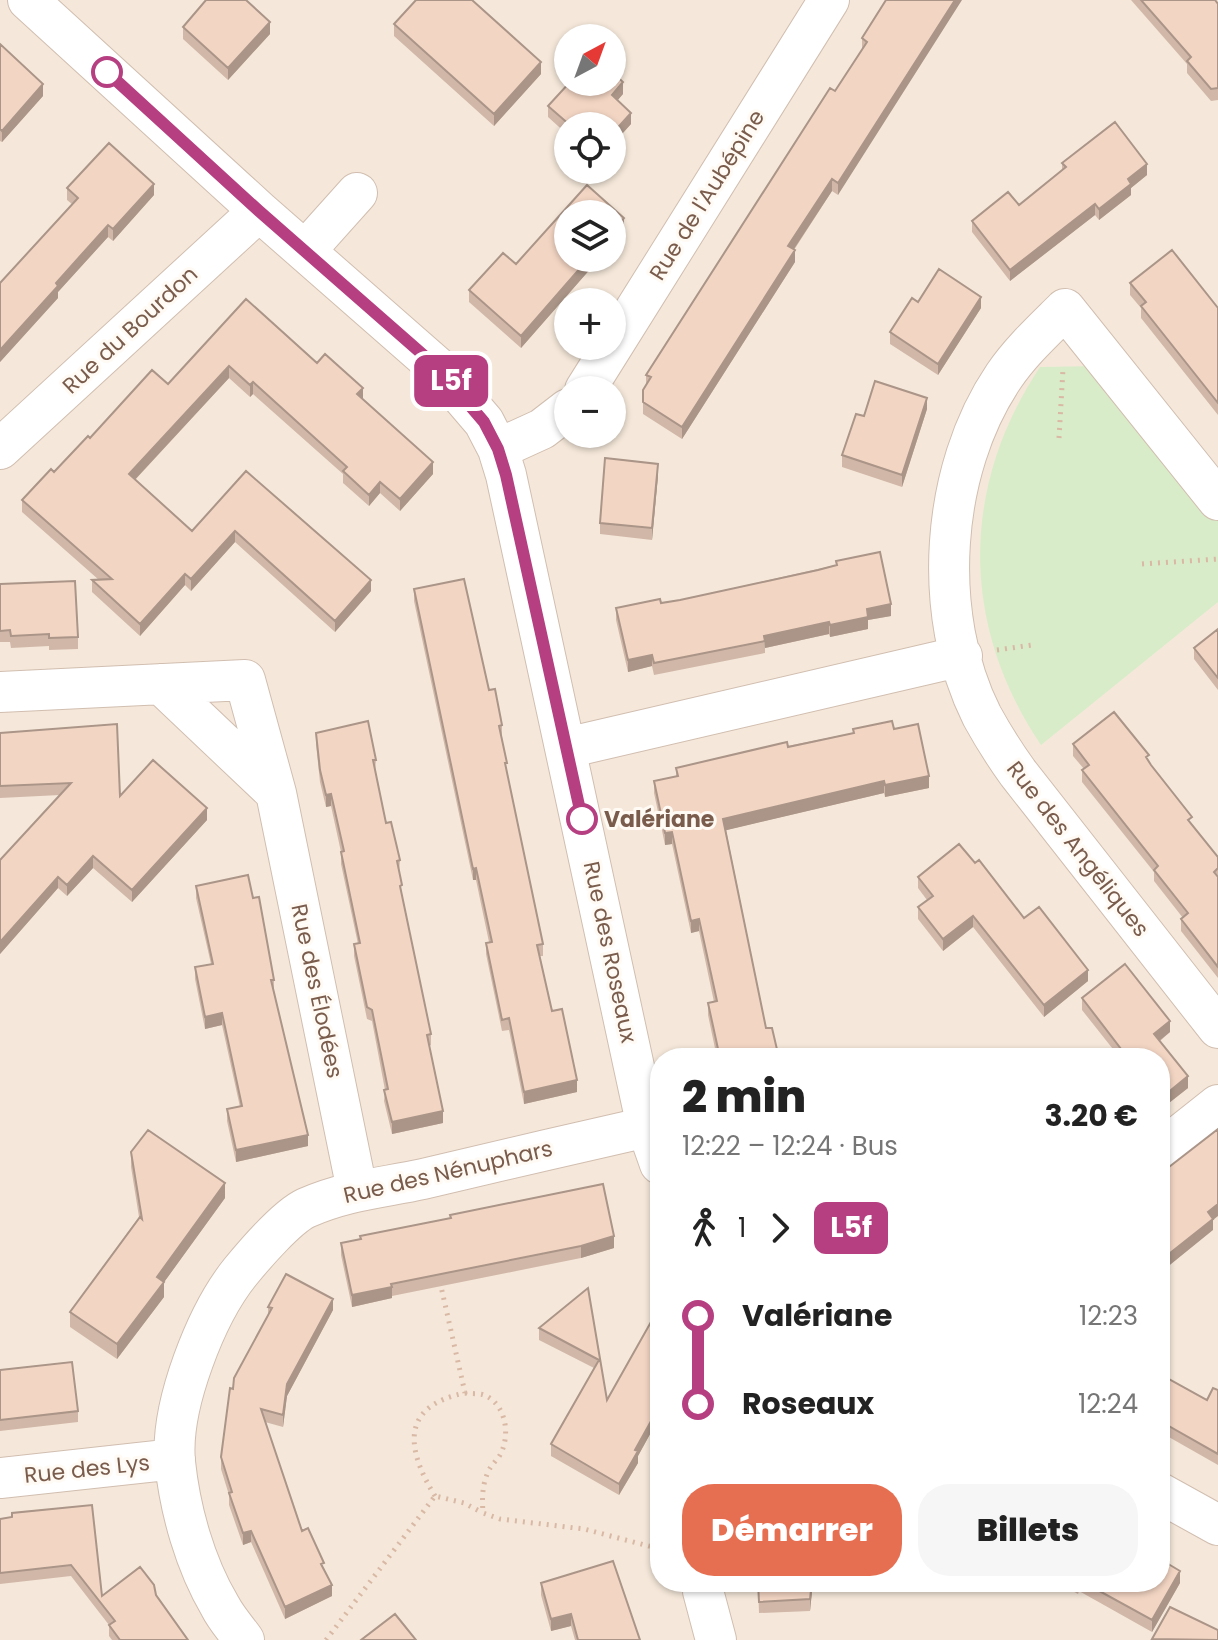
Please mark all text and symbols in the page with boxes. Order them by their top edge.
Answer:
north arrow [554,24,626,96]
map controls [554,24,626,448]
unlabelled marker [92,57,122,87]
street label: Rue de l'Aubépine [642,104,772,286]
button: locate [554,112,626,184]
button: layers [554,200,626,272]
street label: Rue du Bourdon [56,259,204,401]
button: + [554,288,626,360]
line badge: L5f [405,355,497,407]
text: L5f [430,361,472,400]
button: − [554,376,626,448]
street label: Rue des Angéliques [1000,755,1156,943]
marker: Valériane [567,804,597,834]
place label: Valériane [604,804,714,835]
street label: Rue des Roseaux [576,858,644,1046]
street label: Rue des Élodées [283,901,351,1081]
text: 2 min [682,1066,806,1127]
text: 3.20 € [1044,1094,1138,1137]
text: 12:22 – 12:24 · Bus [682,1128,898,1164]
street label: Rue des Nénuphars [340,1133,556,1211]
icon: walk [682,1206,726,1250]
icon: forward [758,1206,802,1250]
text: L5f [830,1208,872,1247]
text: 1 [738,1210,746,1246]
text: Valériane [742,1294,892,1337]
text: 12:23 [1079,1298,1138,1334]
text: Roseaux [742,1382,874,1425]
text: 12:24 [1078,1386,1138,1422]
street label: Rue des Lys [23,1447,151,1491]
button: Démarrer [682,1484,902,1576]
button: Billets [918,1484,1138,1576]

